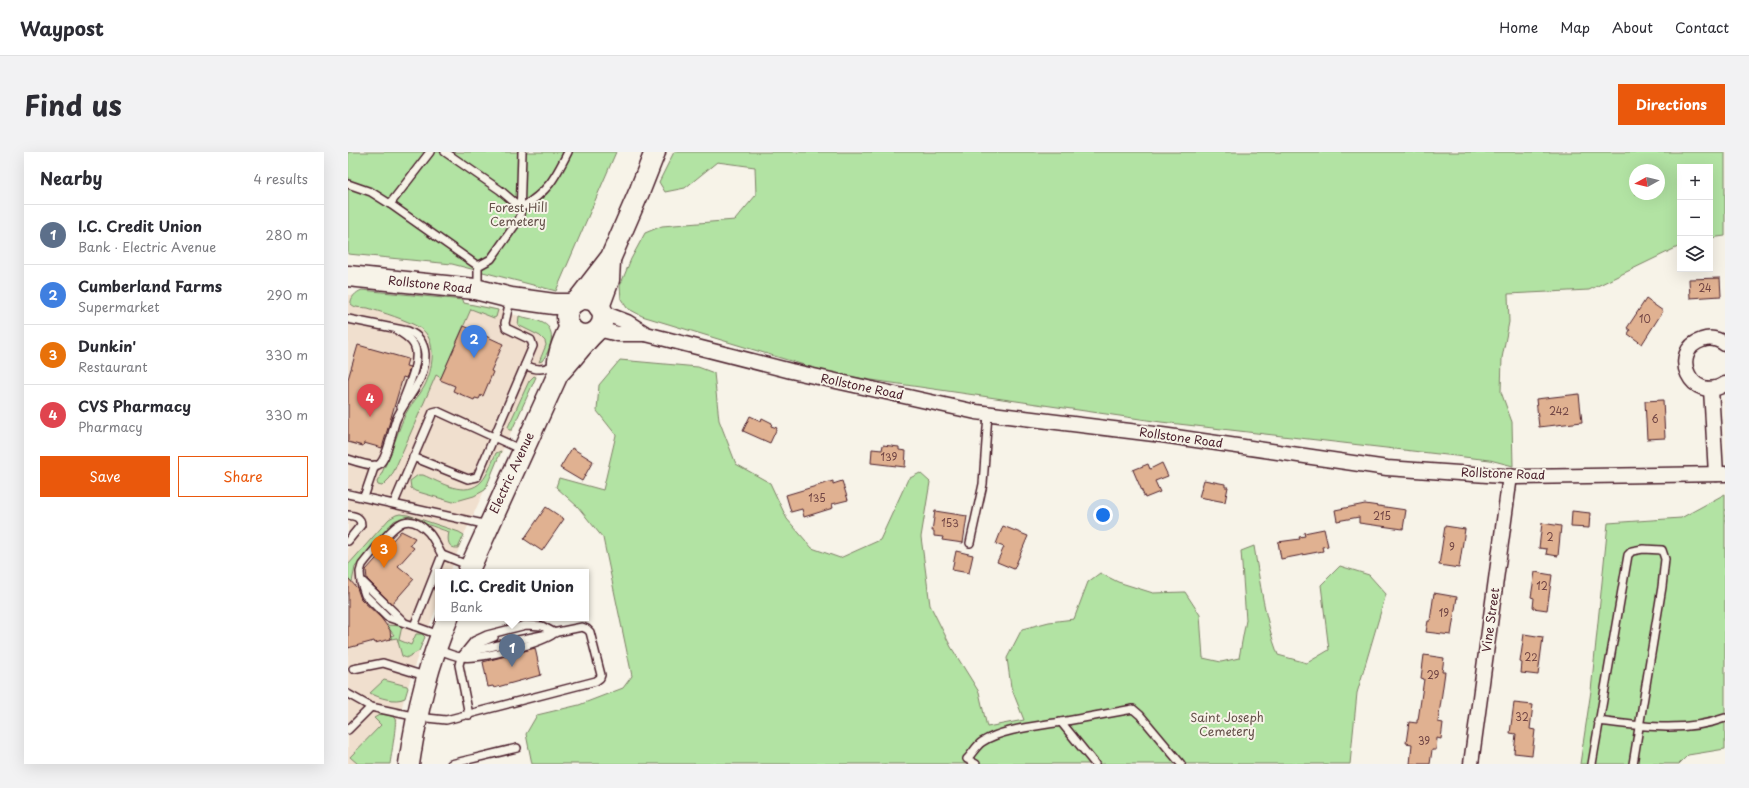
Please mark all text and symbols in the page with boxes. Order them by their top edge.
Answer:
text: Waypost [20,14,104,42]
text: Home [1499,17,1538,38]
text: Map [1560,17,1590,38]
text: About [1612,17,1653,38]
text: Contact [1675,17,1729,38]
text: Find us [24,83,122,126]
button: Directions [1618,84,1725,125]
north arrow [1629,164,1665,200]
map controls [1677,164,1713,272]
button: + [1677,164,1713,200]
text: Nearby [40,165,102,191]
text: 4 results [254,169,308,188]
park label: Forest Hill Cemetery [489,198,547,230]
button: − [1677,200,1713,236]
text: I.C. Credit Union [78,214,202,237]
text: 1 [50,225,56,244]
text: 280 m [266,225,308,244]
button: layers [1677,236,1713,272]
text: Bank · Electric Avenue [78,237,216,256]
street label: Rollstone Road [387,271,473,297]
text: Cumberland Farms [78,274,222,297]
house number: 24 [1698,280,1712,295]
text: 2 [48,285,58,304]
text: 290 m [267,285,308,304]
text: Supermarket [78,297,160,316]
house number: 10 [1639,311,1651,326]
pin: 2 [461,325,487,358]
text: Dunkin' [78,334,136,357]
text: 3 [49,345,57,364]
text: 330 m [265,345,308,364]
text: Restaurant [78,357,148,376]
street label: Rollstone Road [819,368,905,404]
pin: 4 [357,384,383,417]
text: CVS Pharmacy [78,394,191,417]
house number: 242 [1549,403,1569,418]
text: 4 [49,405,57,424]
text: 330 m [265,405,308,424]
house number: 6 [1651,411,1659,426]
text: Pharmacy [78,417,143,436]
street label: Rollstone Road [1138,422,1224,452]
street label: Electric Avenue [484,429,538,516]
house number: 139 [881,449,898,464]
button: Save [40,456,170,497]
button: Share [178,456,308,497]
street label: Rollstone Road [1461,463,1545,483]
house number: 135 [808,490,826,505]
your location [1093,505,1113,525]
house number: 215 [1373,508,1391,523]
house number: 153 [941,515,959,530]
house number: 2 [1546,529,1554,544]
pin: 3 [371,535,397,568]
house number: 9 [1449,539,1455,554]
popup [435,569,589,621]
text: I.C. Credit Union [450,574,574,597]
house number: 12 [1536,578,1548,593]
street label: Vine Street [1477,586,1503,653]
text: Bank [450,597,483,616]
house number: 19 [1439,605,1449,620]
pin: 1 [499,634,525,667]
house number: 22 [1524,649,1538,664]
house number: 29 [1427,667,1440,682]
park label: Saint Joseph Cemetery [1190,708,1264,740]
house number: 32 [1515,709,1529,724]
house number: 39 [1418,733,1430,748]

